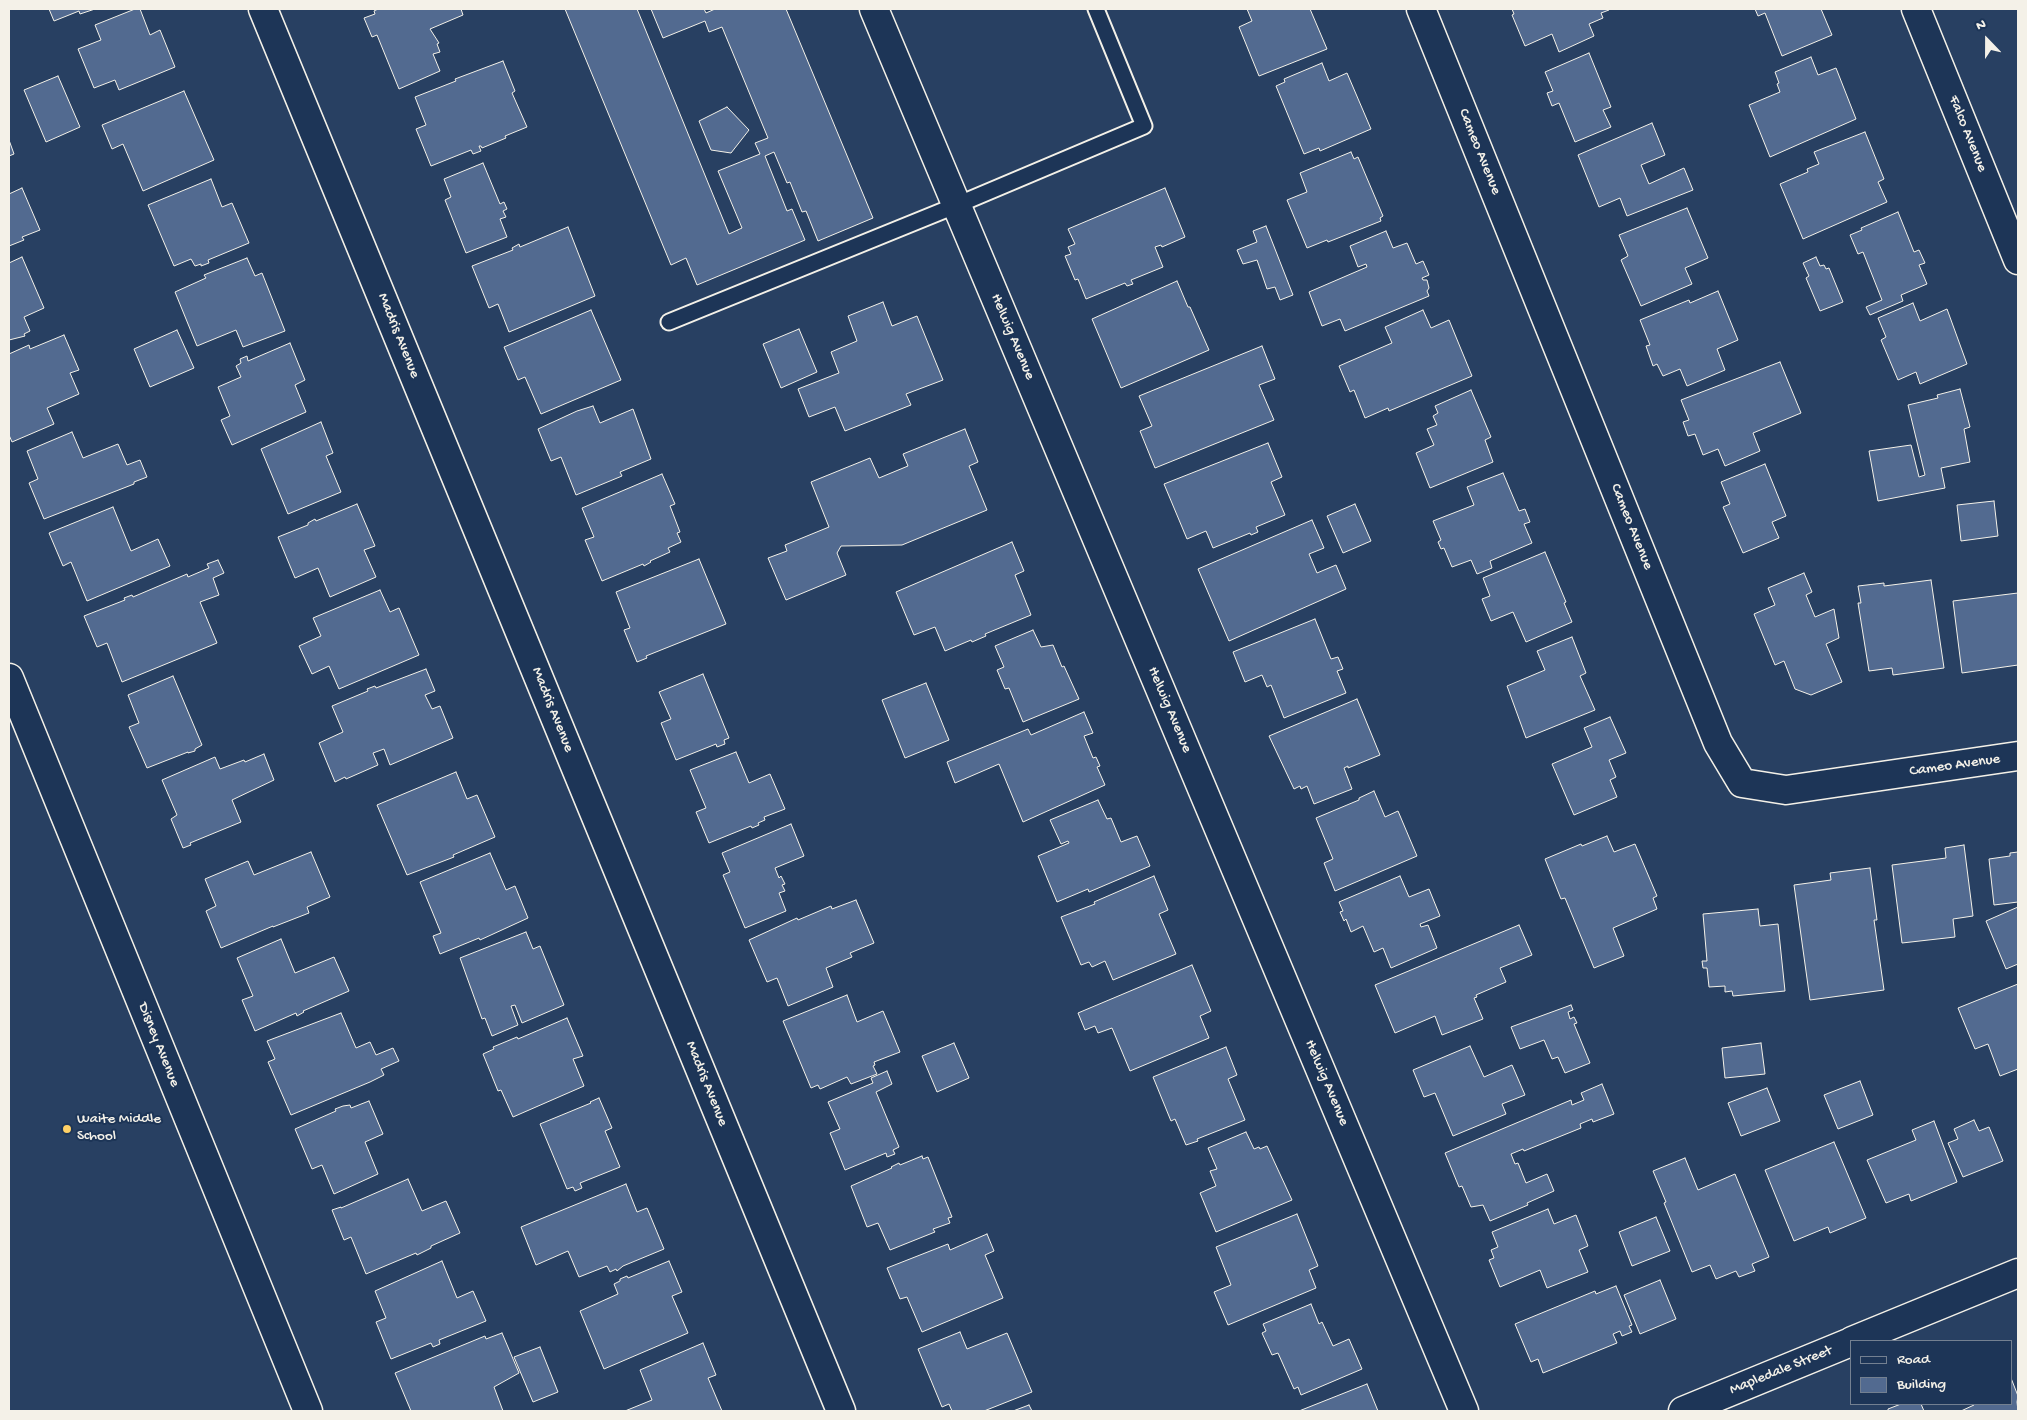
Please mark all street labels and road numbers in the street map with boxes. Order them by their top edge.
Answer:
street label: Falco Avenue [1944,93,1990,175]
street label: Cameo Avenue [1454,106,1504,198]
street label: Madris Avenue [373,291,423,381]
street label: Helwig Avenue [986,291,1038,383]
street label: Cameo Avenue [1606,481,1656,573]
street label: Helwig Avenue [1143,664,1195,756]
street label: Madris Avenue [527,665,577,755]
street label: Cameo Avenue [1909,751,2001,781]
street label: Disney Avenue [133,1000,183,1090]
street label: Helwig Avenue [1300,1037,1352,1129]
street label: Madris Avenue [681,1039,731,1129]
street label: Mapledale Street [1727,1342,1835,1400]

